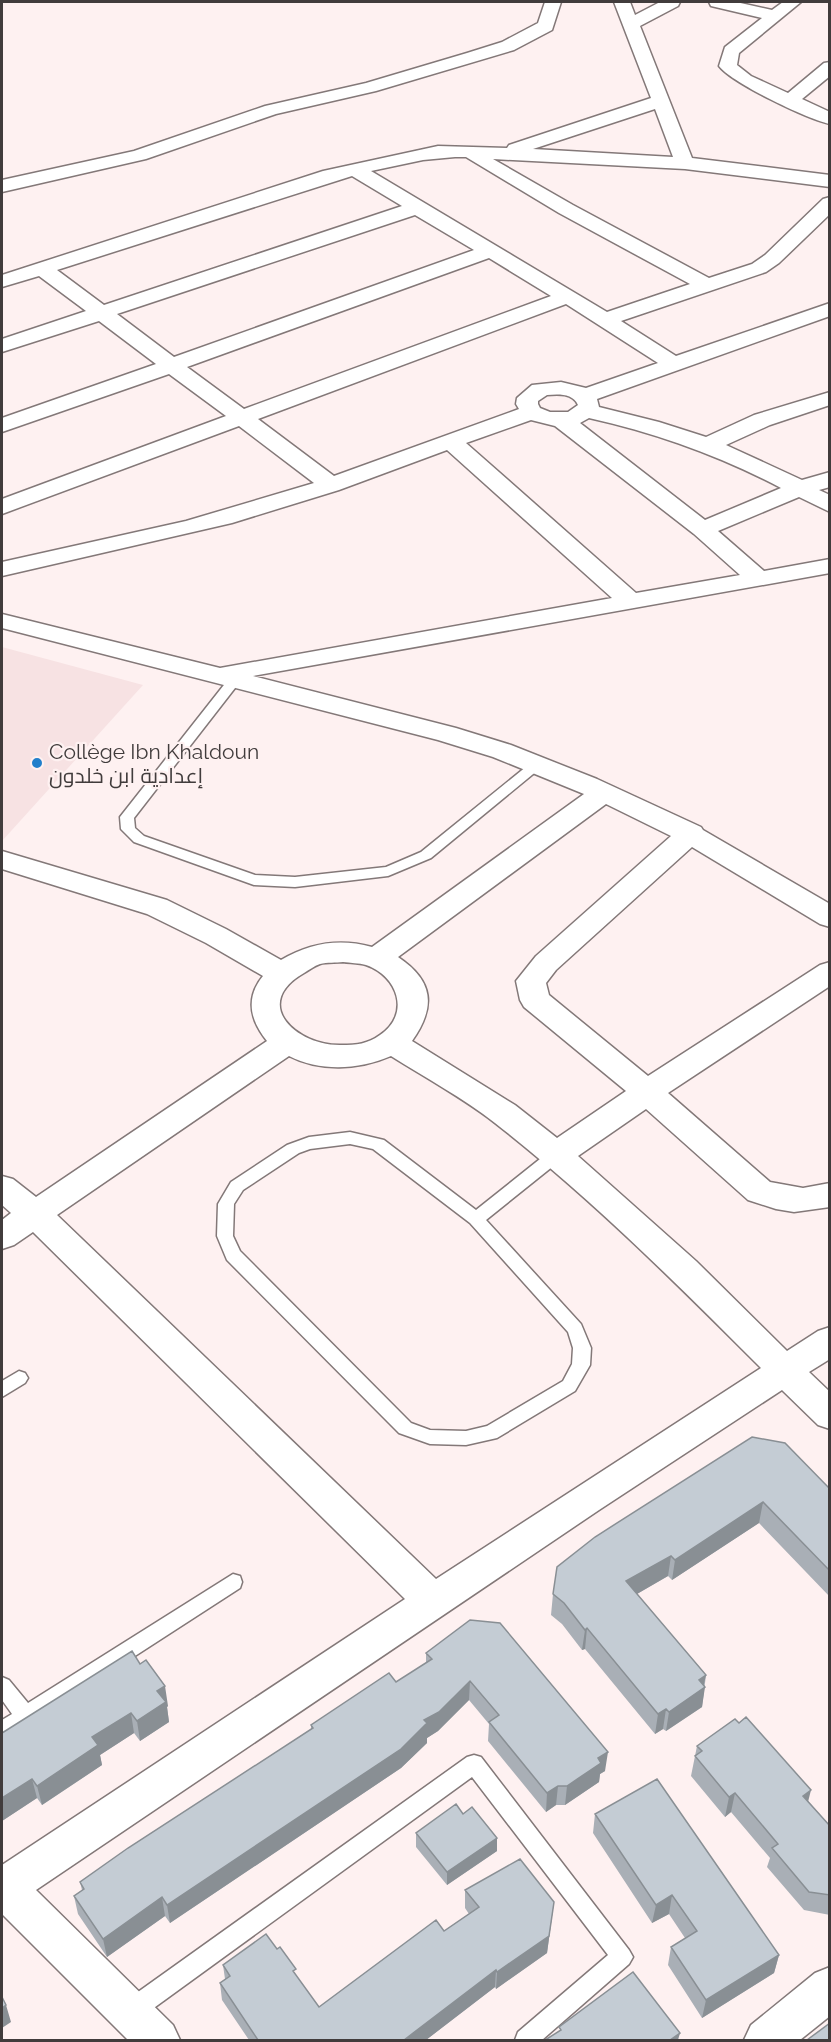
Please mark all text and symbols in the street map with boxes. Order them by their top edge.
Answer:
place label: Collège Ibn Khaldoun إعدادية ابن خلدون [49,739,259,789]
marker: Collège Ibn Khaldoun إعدادية ابن خلدون [30,756,44,770]

